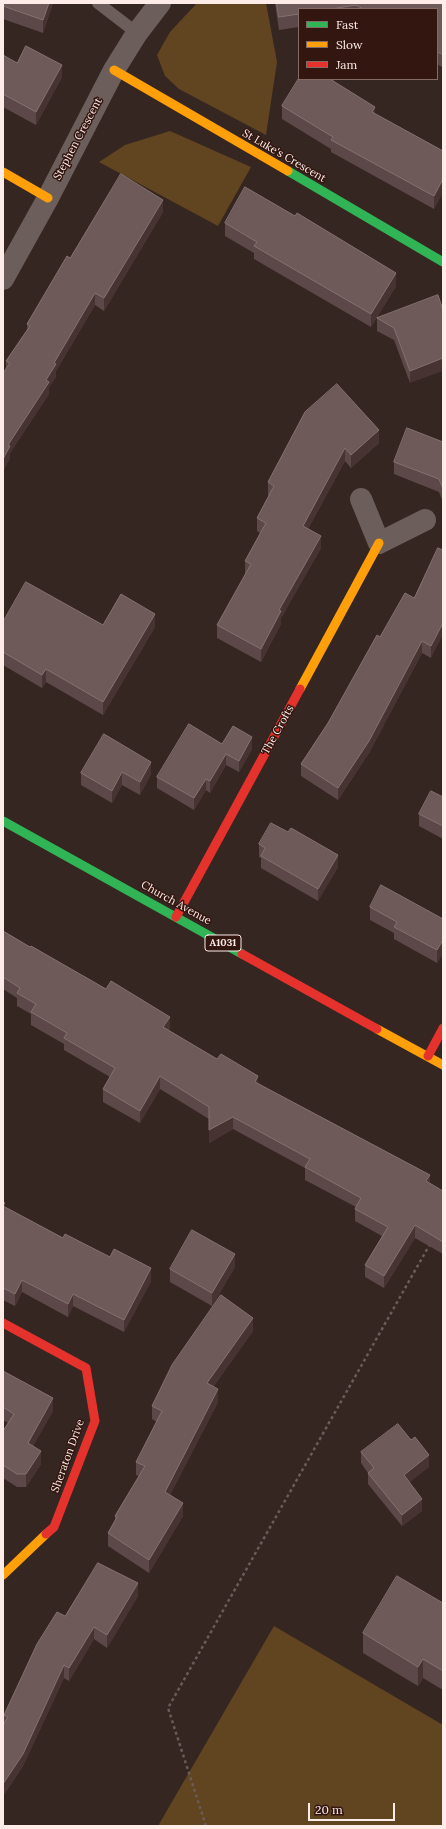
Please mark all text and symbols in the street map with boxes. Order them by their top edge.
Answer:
legend [298,8,438,80]
text: Fast [336,17,359,32]
text: Slow [336,37,363,52]
text: Jam [336,57,357,72]
street label: Stephen Crescent [51,96,105,182]
street label: St Luke's Crescent [240,127,328,185]
street label: The Crofts [259,703,297,757]
street label: Church Avenue [139,878,213,928]
road number: A1031 [205,935,241,951]
street label: Sheraton Drive [49,1418,87,1494]
scale bar [310,1795,397,1821]
text: 20 m [315,1802,343,1817]

